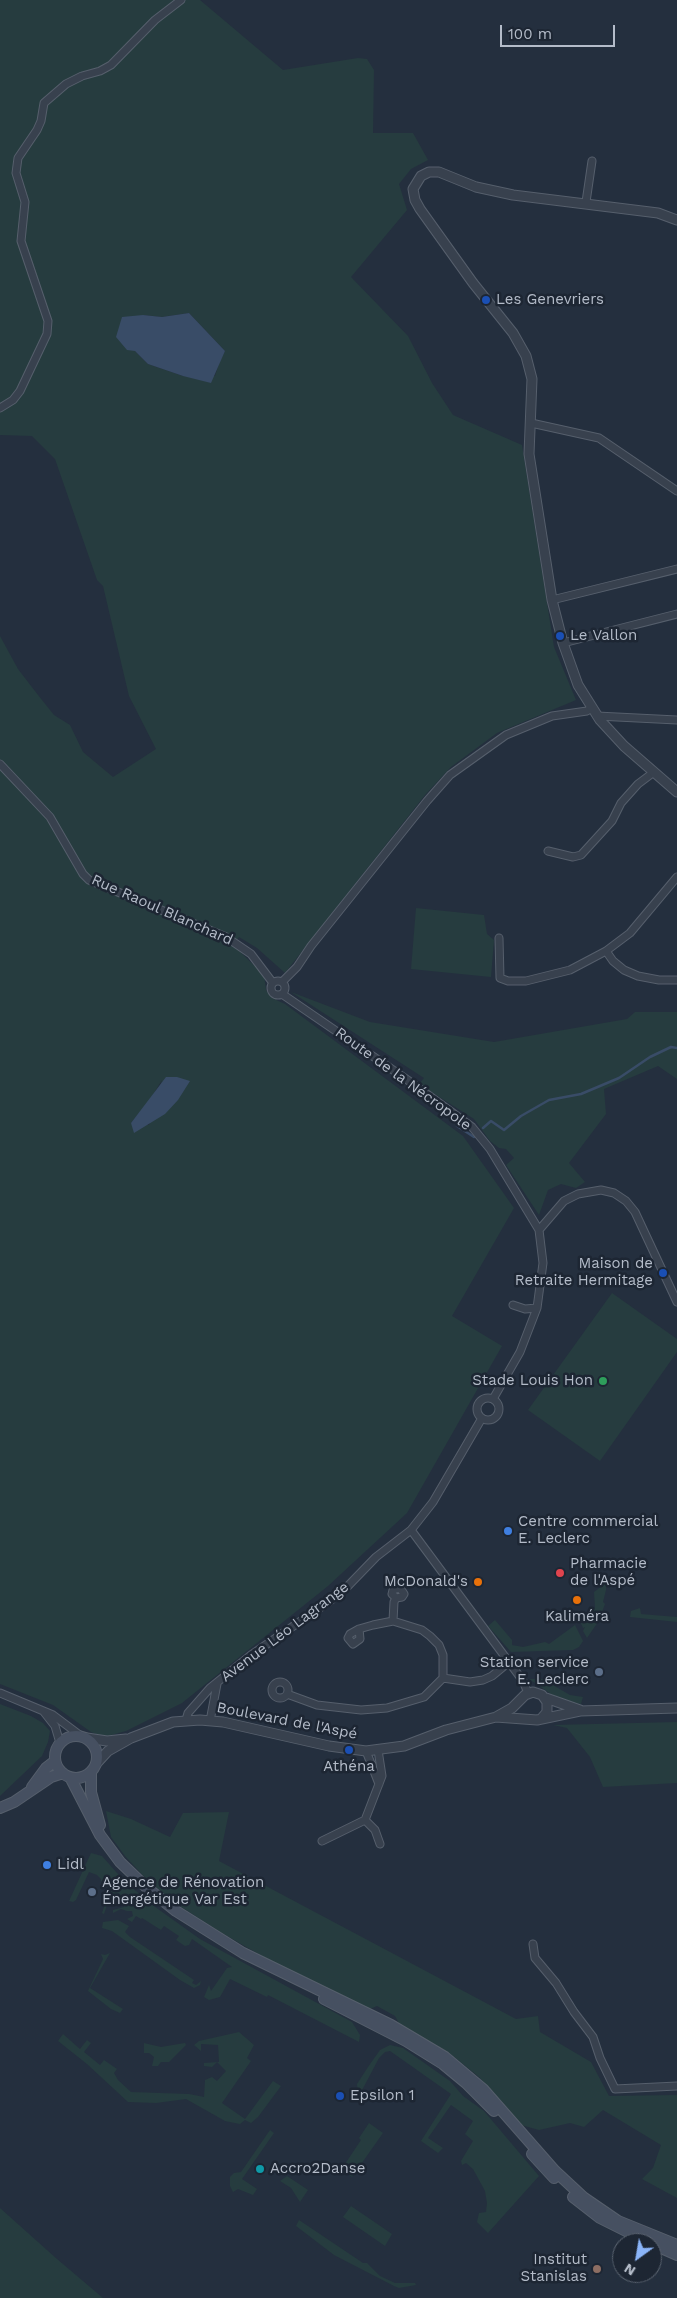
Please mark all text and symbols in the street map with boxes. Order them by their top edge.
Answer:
scale bar [502,15,617,47]
text: 100 m [508,25,552,43]
place label: Les Genevriers [496,291,604,309]
marker: Les Genevriers [480,294,492,306]
place label: Le Vallon [570,627,637,645]
marker: Le Vallon [554,630,566,642]
street label: Rue Raoul Blanchard [89,871,235,949]
street label: Route de la Nécropole [331,1024,475,1134]
place label: Maison de Retraite Hermitage [515,1255,653,1290]
marker: Maison de Retraite Hermitage [657,1267,669,1279]
place label: Stade Louis Hon [472,1372,593,1390]
marker: Stade Louis Hon [597,1375,609,1387]
place label: Centre commercial E. Leclerc [518,1513,658,1548]
marker: Centre commercial E. Leclerc [502,1525,514,1537]
place label: Pharmacie de l'Aspé [570,1555,647,1590]
marker: Pharmacie de l'Aspé [554,1567,566,1579]
place label: McDonald's [384,1573,468,1591]
marker: McDonald's [472,1576,484,1588]
street label: Avenue Léo Lagrange [218,1578,352,1686]
marker: Kaliméra [571,1594,583,1606]
place label: Kaliméra [545,1608,609,1626]
place label: Station service E. Leclerc [480,1654,589,1689]
marker: Station service E. Leclerc [593,1666,605,1678]
street label: Boulevard de l'Aspé [215,1699,359,1743]
marker: Athéna [343,1744,355,1756]
place label: Athéna [323,1758,375,1776]
place label: Lidl [57,1856,84,1874]
marker: Lidl [41,1859,53,1871]
place label: Agence de Rénovation Énergétique Var Est [102,1874,264,1909]
marker: Agence de Rénovation Énergétique Var Est [86,1886,98,1898]
place label: Epsilon 1 [350,2087,415,2105]
marker: Epsilon 1 [334,2090,346,2102]
place label: Accro2Danse [270,2160,365,2178]
marker: Accro2Danse [254,2163,266,2175]
north arrow [612,2233,662,2283]
place label: Institut Stanislas [520,2251,587,2286]
text: N [621,2260,638,2279]
marker: Institut Stanislas [591,2263,603,2275]

